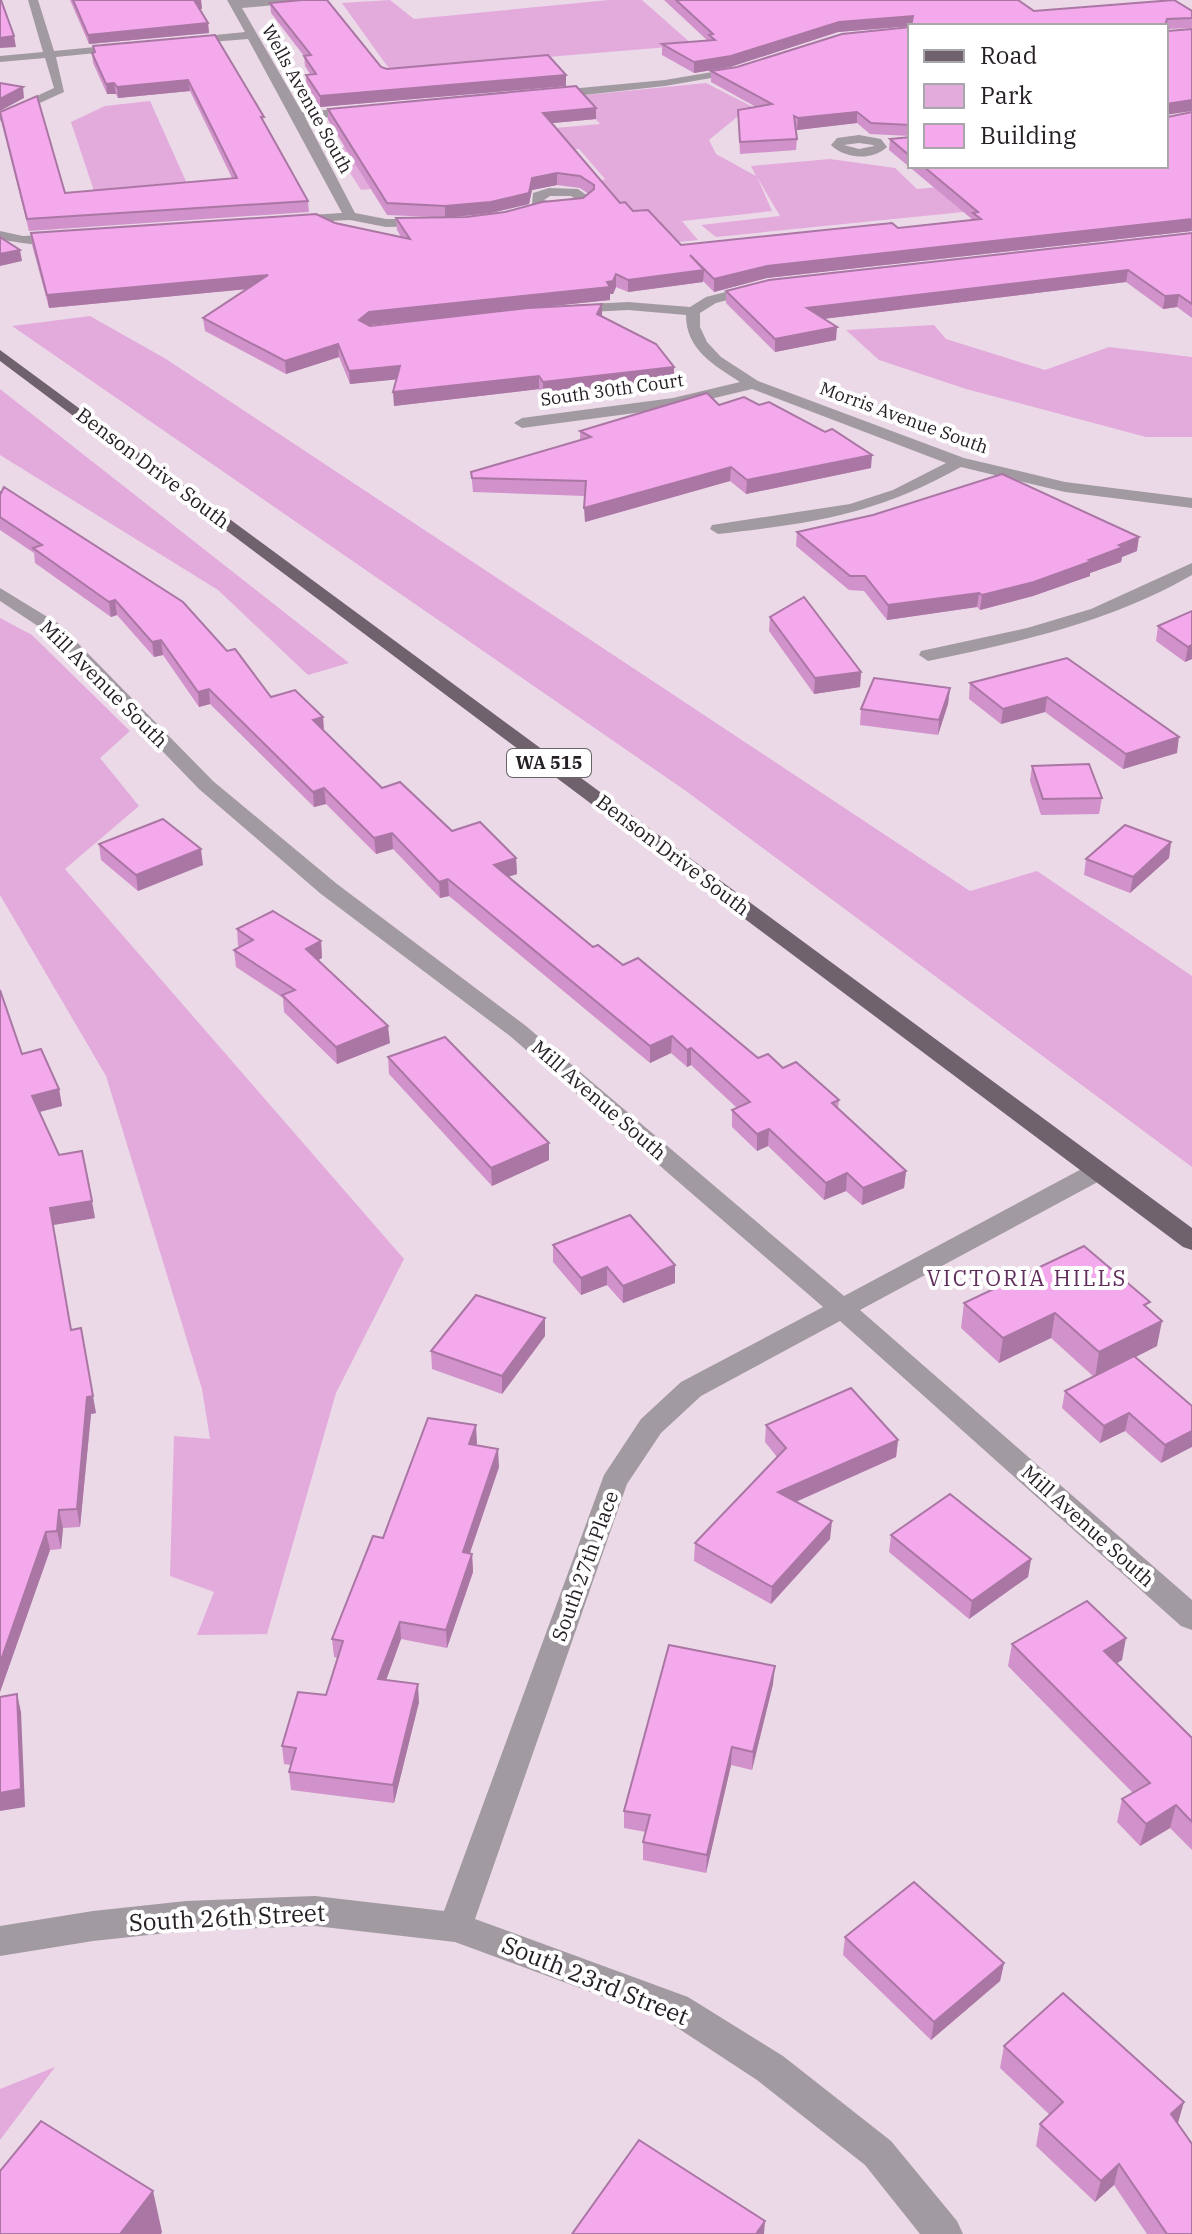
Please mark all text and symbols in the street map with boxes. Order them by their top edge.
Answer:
street label: Wells Avenue South [257,20,358,177]
legend [908,24,1168,168]
text: Road [980,39,1037,71]
text: Park [980,79,1032,111]
text: Building [980,119,1076,151]
street label: South 30th Court [539,368,685,411]
street label: Morris Avenue South [817,376,991,459]
street label: Benson Drive South [71,401,235,534]
street label: Mill Avenue South [35,614,174,753]
road number: WA 515 [507,749,591,777]
street label: Benson Drive South [591,788,755,921]
street label: Mill Avenue South [526,1034,672,1166]
district label: VICTORIA HILLS [926,1263,1128,1292]
street label: Mill Avenue South [1016,1459,1161,1593]
street label: South 27th Place [545,1487,624,1645]
street label: South 26th Street [128,1896,326,1938]
street label: South 23rd Street [497,1928,693,2032]

